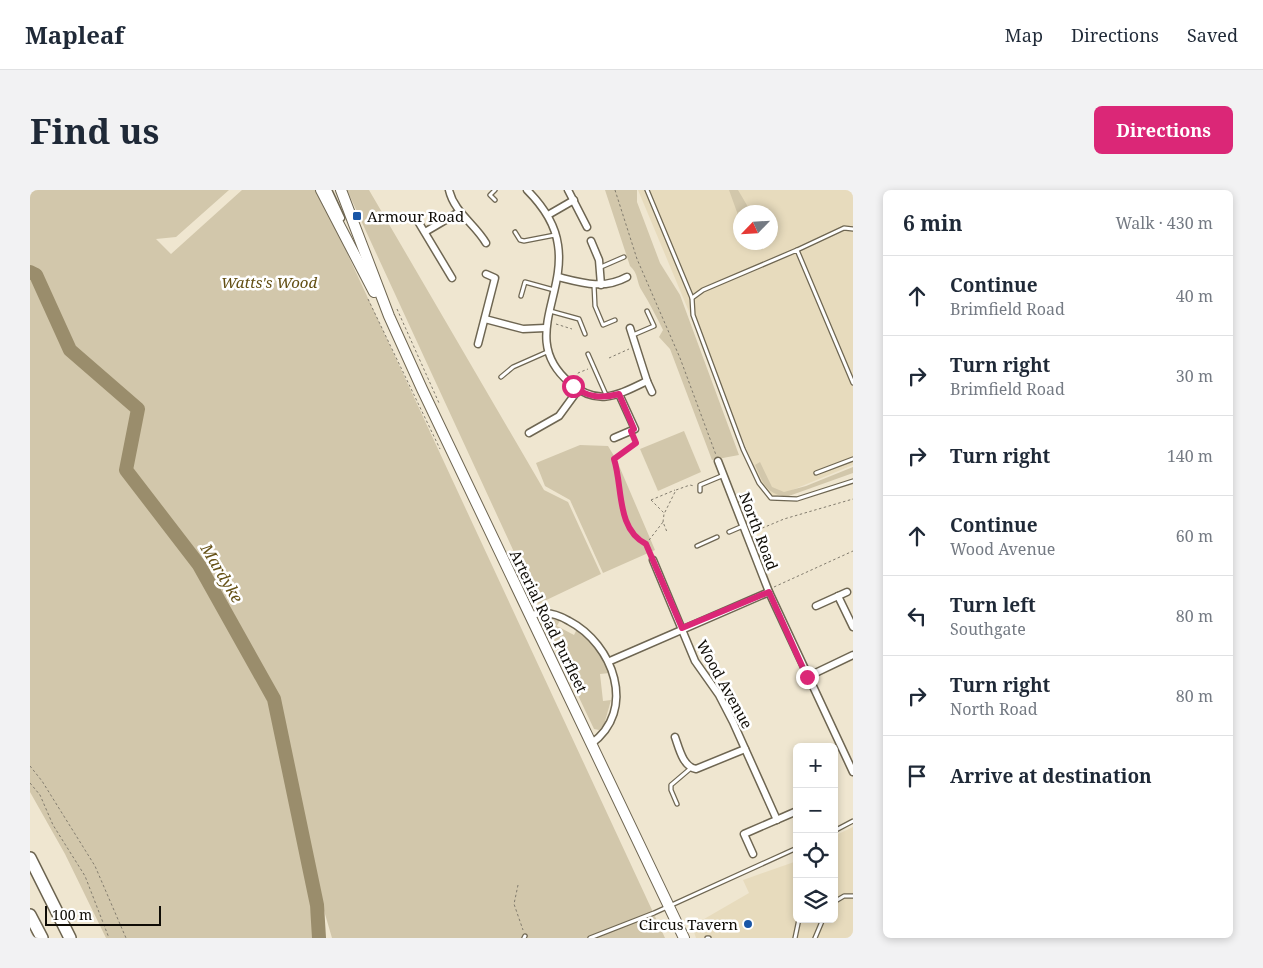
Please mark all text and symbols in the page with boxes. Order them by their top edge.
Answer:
text: Mapleaf [25,18,124,51]
text: Map [1005,23,1043,47]
text: Directions [1071,23,1159,47]
text: Saved [1187,23,1238,47]
button: Directions [1094,106,1233,154]
text: Find us [30,107,159,154]
north arrow [733,205,778,250]
place label: Armour Road [367,206,464,226]
text: 6 min [903,209,962,237]
marker: Armour Road [351,210,363,222]
text: Walk · 430 m [1116,212,1213,234]
park label: Watts's Wood [221,272,317,292]
text: Continue [950,272,1038,298]
icon: ahead [903,282,931,310]
text: 40 m [1176,285,1213,307]
text: Brimfield Road [950,298,1065,320]
text: Turn right [950,352,1050,378]
icon: right [903,362,931,390]
text: 30 m [1176,365,1213,387]
route start [562,375,585,398]
text: Brimfield Road [950,378,1065,400]
icon: right [903,442,931,470]
text: Turn right [950,443,1050,469]
text: 140 m [1167,445,1213,467]
street label: North Road [735,489,783,573]
text: Continue [950,512,1038,538]
icon: ahead [903,522,931,550]
text: 60 m [1176,525,1213,547]
water label: Mardyke [195,538,248,607]
text: Wood Avenue [950,538,1055,560]
street label: Arterial Road Purfleet [506,546,592,696]
text: Turn left [950,592,1036,618]
icon: left [903,602,931,630]
text: 80 m [1176,605,1213,627]
text: Southgate [950,618,1026,640]
street label: Wood Avenue [692,636,758,732]
route end [796,666,819,689]
text: Turn right [950,672,1050,698]
icon: right [903,682,931,710]
text: 80 m [1176,685,1213,707]
text: North Road [950,698,1038,720]
map controls [793,743,838,923]
button: + [793,743,838,788]
icon: arrive [903,762,931,790]
text: Arrive at destination [950,763,1152,789]
button: − [793,788,838,833]
button: locate [793,833,838,878]
button: layers [793,878,838,923]
scale bar [45,903,161,926]
text: 100 m [52,905,92,924]
place label: Circus Tavern [639,914,738,934]
marker: Circus Tavern [742,918,754,930]

